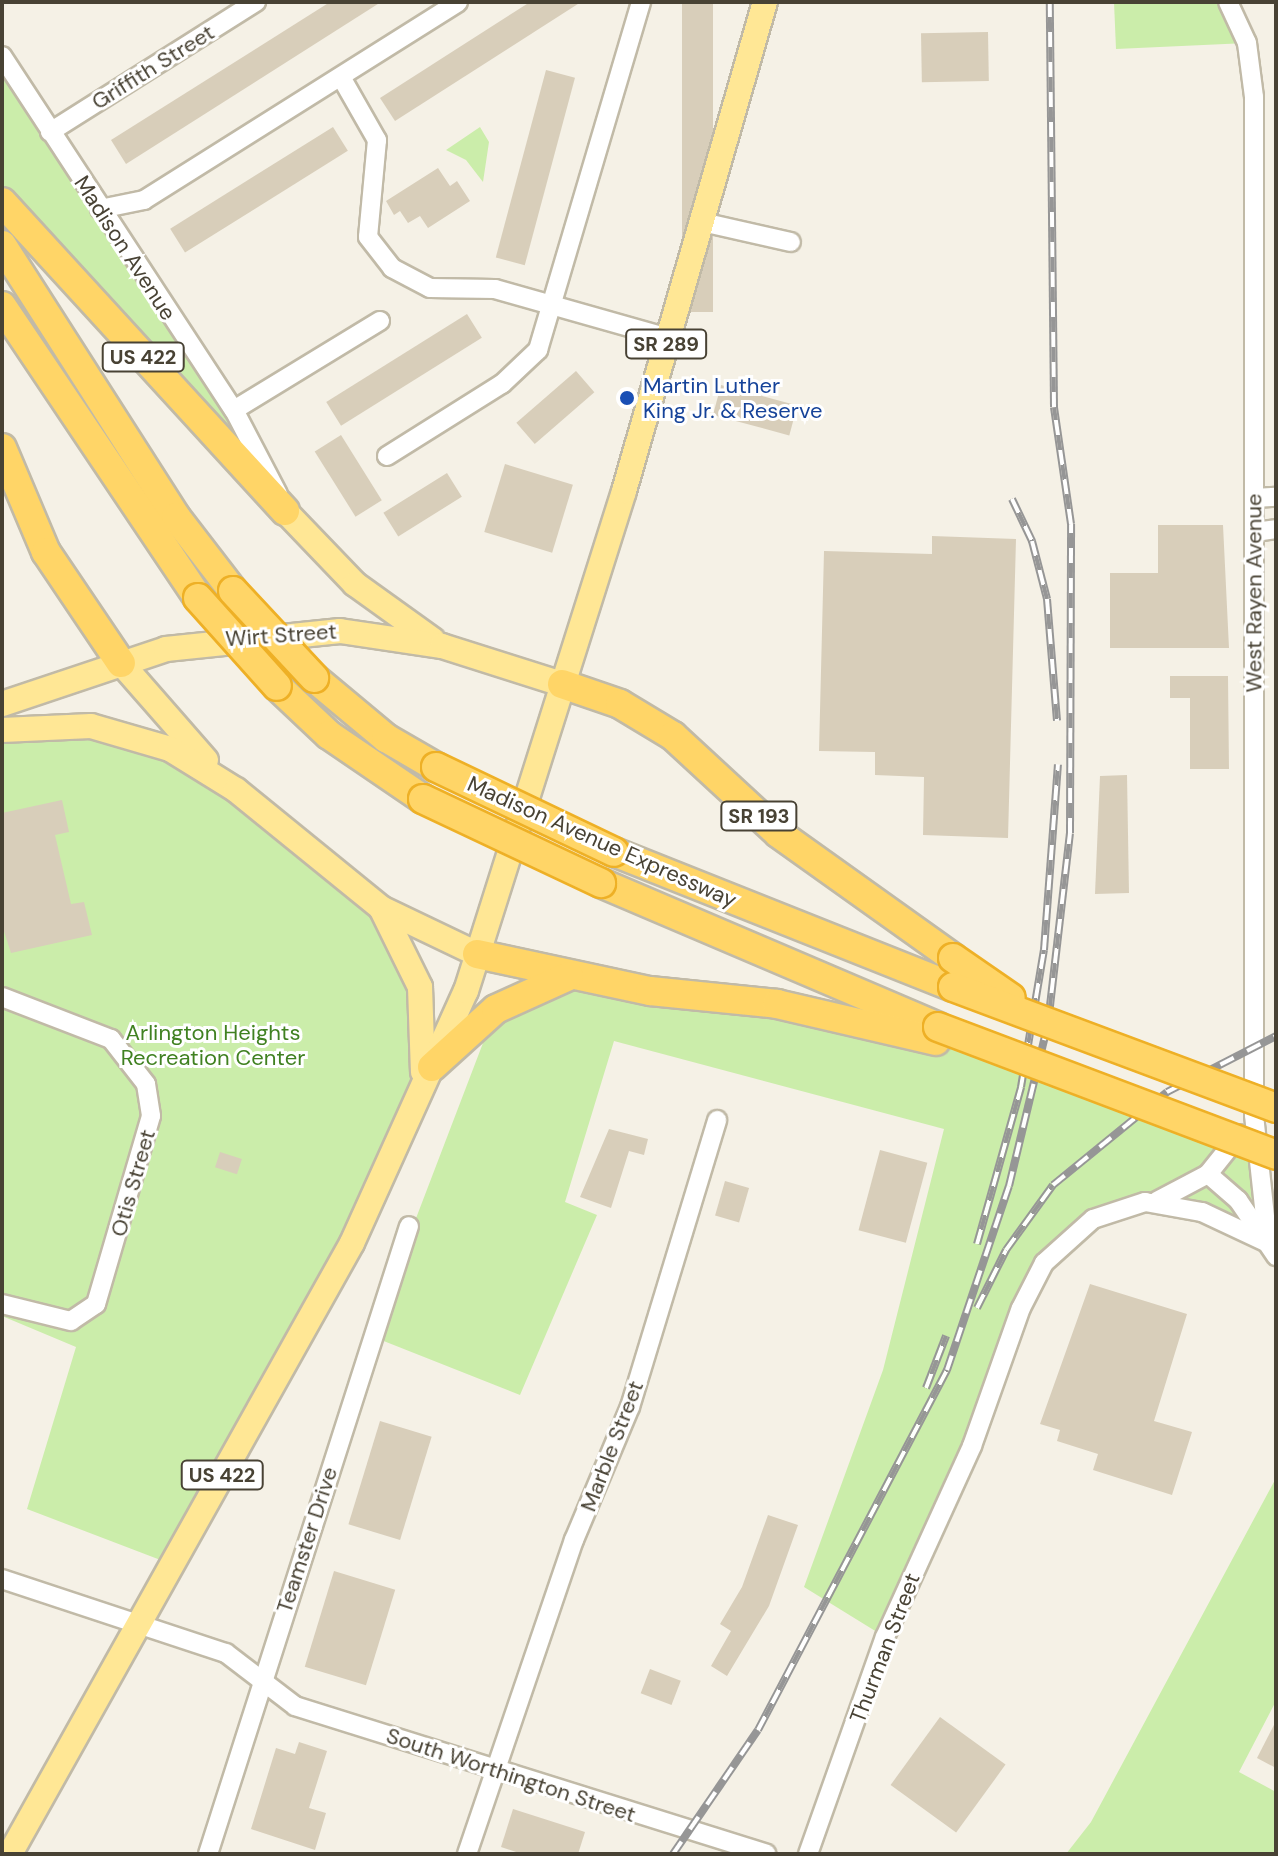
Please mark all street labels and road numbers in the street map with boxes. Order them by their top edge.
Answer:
street label: Griffith Street [87,19,219,115]
street label: Madison Avenue [68,171,182,325]
road number: SR 289 [624,328,708,360]
road number: US 422 [101,341,185,373]
street label: West Rayen Avenue [1241,493,1267,693]
street label: Wirt Street [224,618,338,652]
street label: Madison Avenue Expressway [463,771,741,913]
road number: SR 193 [719,800,799,832]
street label: Otis Street [105,1126,161,1240]
street label: Marble Street [575,1377,649,1515]
road number: US 422 [180,1459,264,1491]
street label: Teamster Drive [271,1464,343,1616]
street label: Thurman Street [844,1569,926,1727]
street label: South Worthington Street [383,1722,639,1828]

